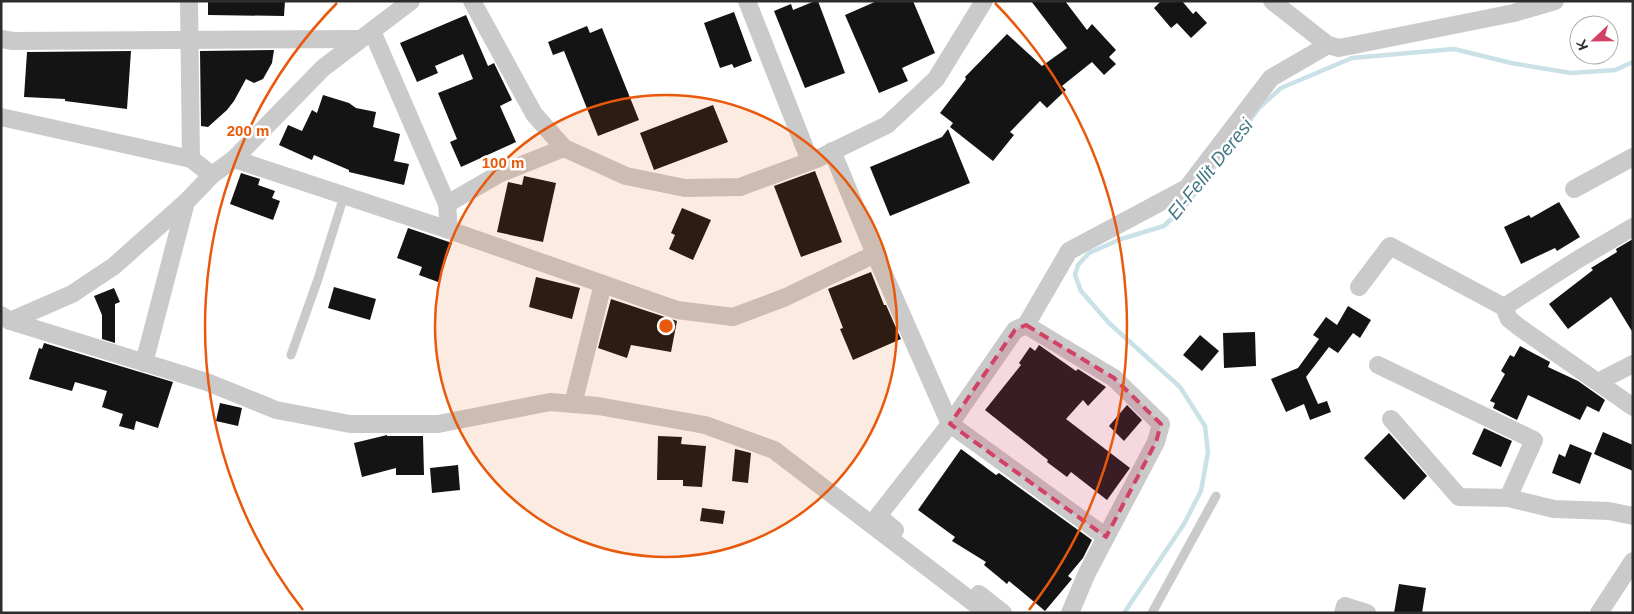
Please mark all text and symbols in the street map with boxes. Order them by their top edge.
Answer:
north arrow [1569,15,1619,65]
text: K [1573,37,1591,53]
water label: El-Fellit Deresi [1163,114,1258,224]
text: 200 m [227,122,269,139]
text: 100 m [482,154,524,171]
centre of rings [657,317,675,335]

